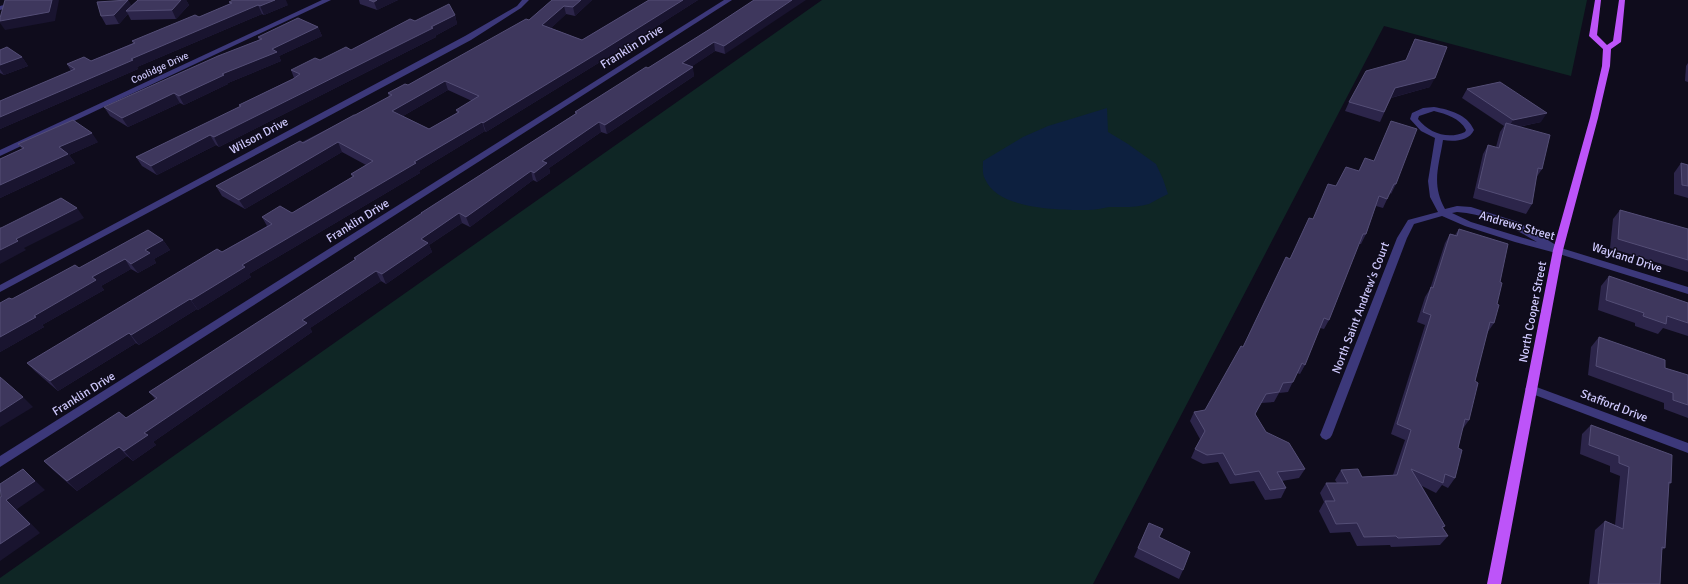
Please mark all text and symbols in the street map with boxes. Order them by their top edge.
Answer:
street label: Franklin Drive [598,22,666,72]
street label: Coolidge Drive [129,49,191,87]
street label: Wilson Drive [227,114,291,158]
street label: Franklin Drive [324,196,392,246]
street label: Andrews Street [1477,208,1557,244]
street label: North Saint Andrew's Court [1329,240,1393,376]
street label: Wayland Drive [1590,240,1664,276]
street label: North Cooper Street [1516,260,1550,364]
street label: Franklin Drive [50,369,118,419]
street label: Stafford Drive [1578,386,1650,426]

